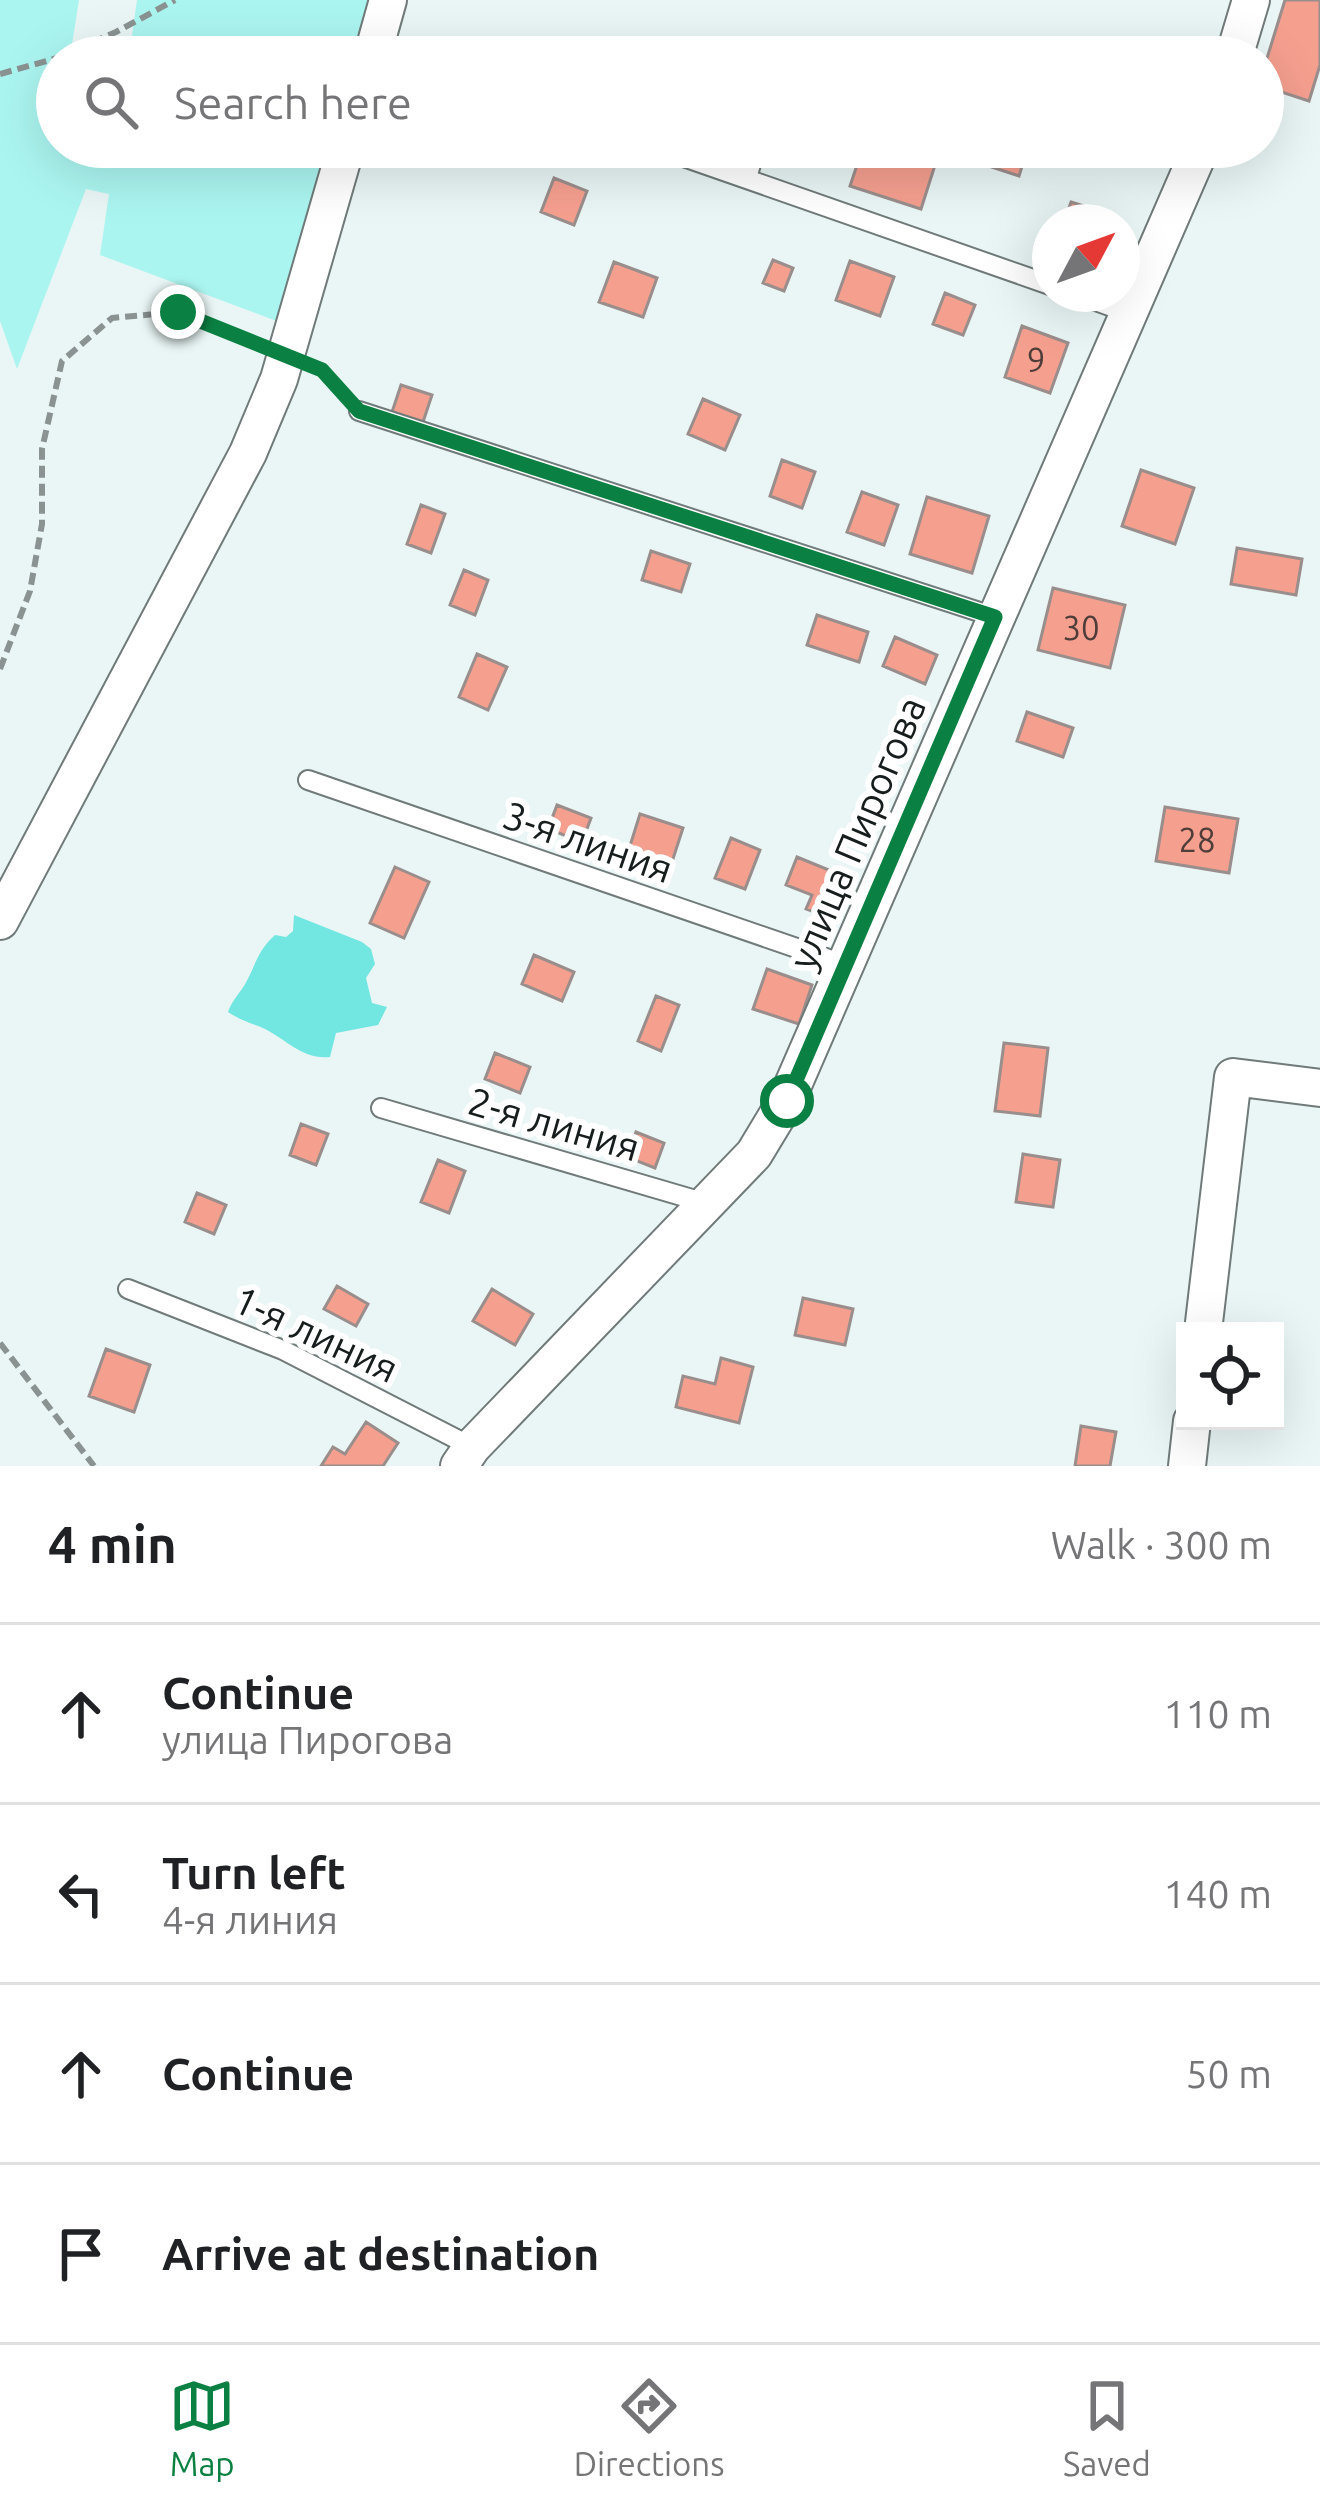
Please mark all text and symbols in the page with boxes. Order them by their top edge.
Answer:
search box [36,36,1284,168]
icon: search [78,69,144,135]
text: Search here [174,77,412,128]
north arrow [1032,204,1140,312]
route end [151,285,205,339]
house number: 9 [1027,341,1045,378]
house number: 30 [1062,609,1100,646]
street label: улица Пирогова [780,690,933,975]
street label: 3-я линия [498,793,678,891]
house number: 28 [1178,821,1216,858]
route start [760,1074,814,1128]
street label: 2-я линия [464,1079,645,1168]
street label: 1-я линия [227,1277,405,1390]
map controls [1176,1322,1284,1430]
button: locate [1176,1322,1284,1430]
text: 4 min [48,1515,177,1573]
text: Walk · 300 m [1051,1523,1272,1566]
text: Continue [162,1667,354,1718]
icon: ahead [48,1681,114,1747]
text: 110 m [1163,1692,1272,1735]
text: улица Пирогова [162,1718,453,1761]
text: Turn left [162,1847,346,1898]
icon: left [48,1861,114,1927]
text: 140 m [1163,1872,1272,1915]
text: 4-я линия [162,1898,338,1941]
icon: ahead [48,2041,114,2107]
text: Continue [162,2048,354,2099]
text: 50 m [1185,2052,1272,2095]
icon: arrive [48,2221,114,2287]
text: Arrive at destination [162,2228,599,2279]
tab: Map [169,2373,235,2482]
tab: Directions [574,2373,724,2482]
tab: Saved [1063,2373,1151,2482]

